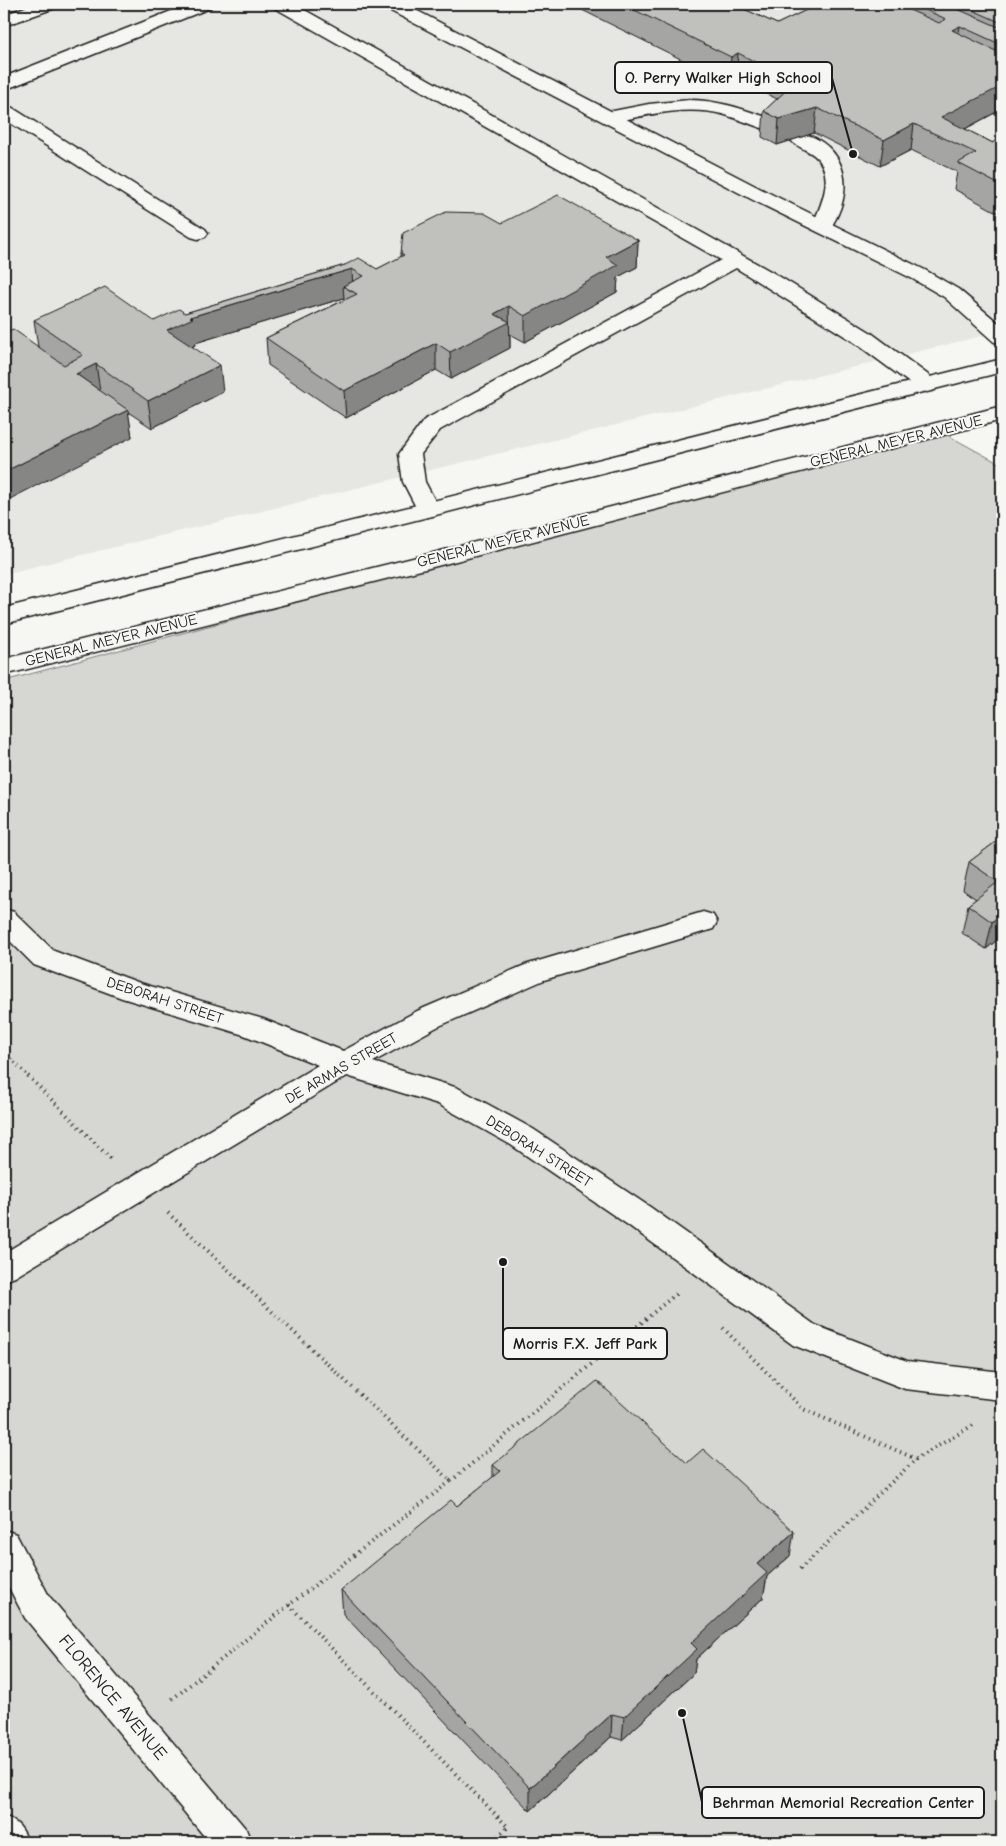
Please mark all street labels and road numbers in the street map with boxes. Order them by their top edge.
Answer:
street label: GENERAL MEYER AVENUE [808,411,984,471]
street label: GENERAL MEYER AVENUE [415,511,591,571]
street label: GENERAL MEYER AVENUE [23,610,199,670]
street label: DEBORAH STREET [104,973,226,1027]
street label: DE ARMAS STREET [282,1028,401,1107]
street label: DEBORAH STREET [483,1111,596,1191]
street label: FLORENCE AVENUE [54,1630,171,1764]

